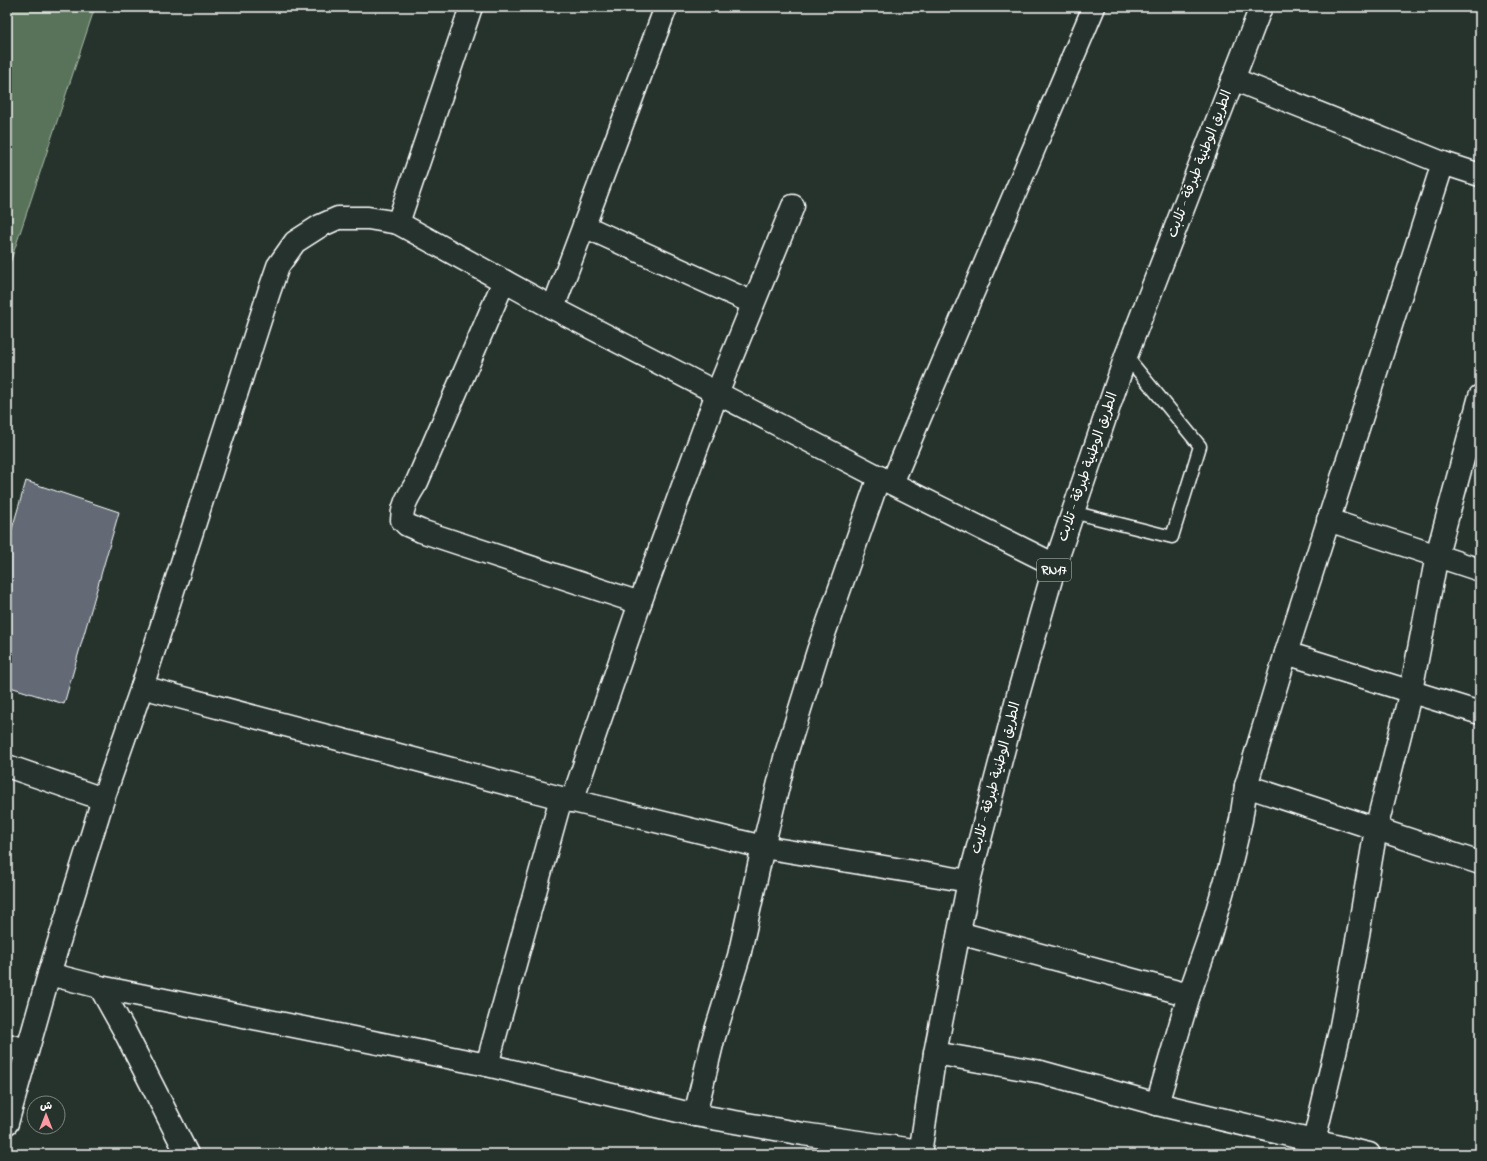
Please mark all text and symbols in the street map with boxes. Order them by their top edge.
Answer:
street label: الطريق الوطنية طبرقة - تلابت [1162,87,1238,241]
street label: الطريق الوطنية طبرقة - تلابت [1053,389,1123,545]
road number: RN17 [1037,559,1071,581]
street label: الطريق الوطنية طبرقة - تلابت [966,700,1026,856]
north arrow [26,1095,66,1135]
text: ش [40,1098,52,1114]

